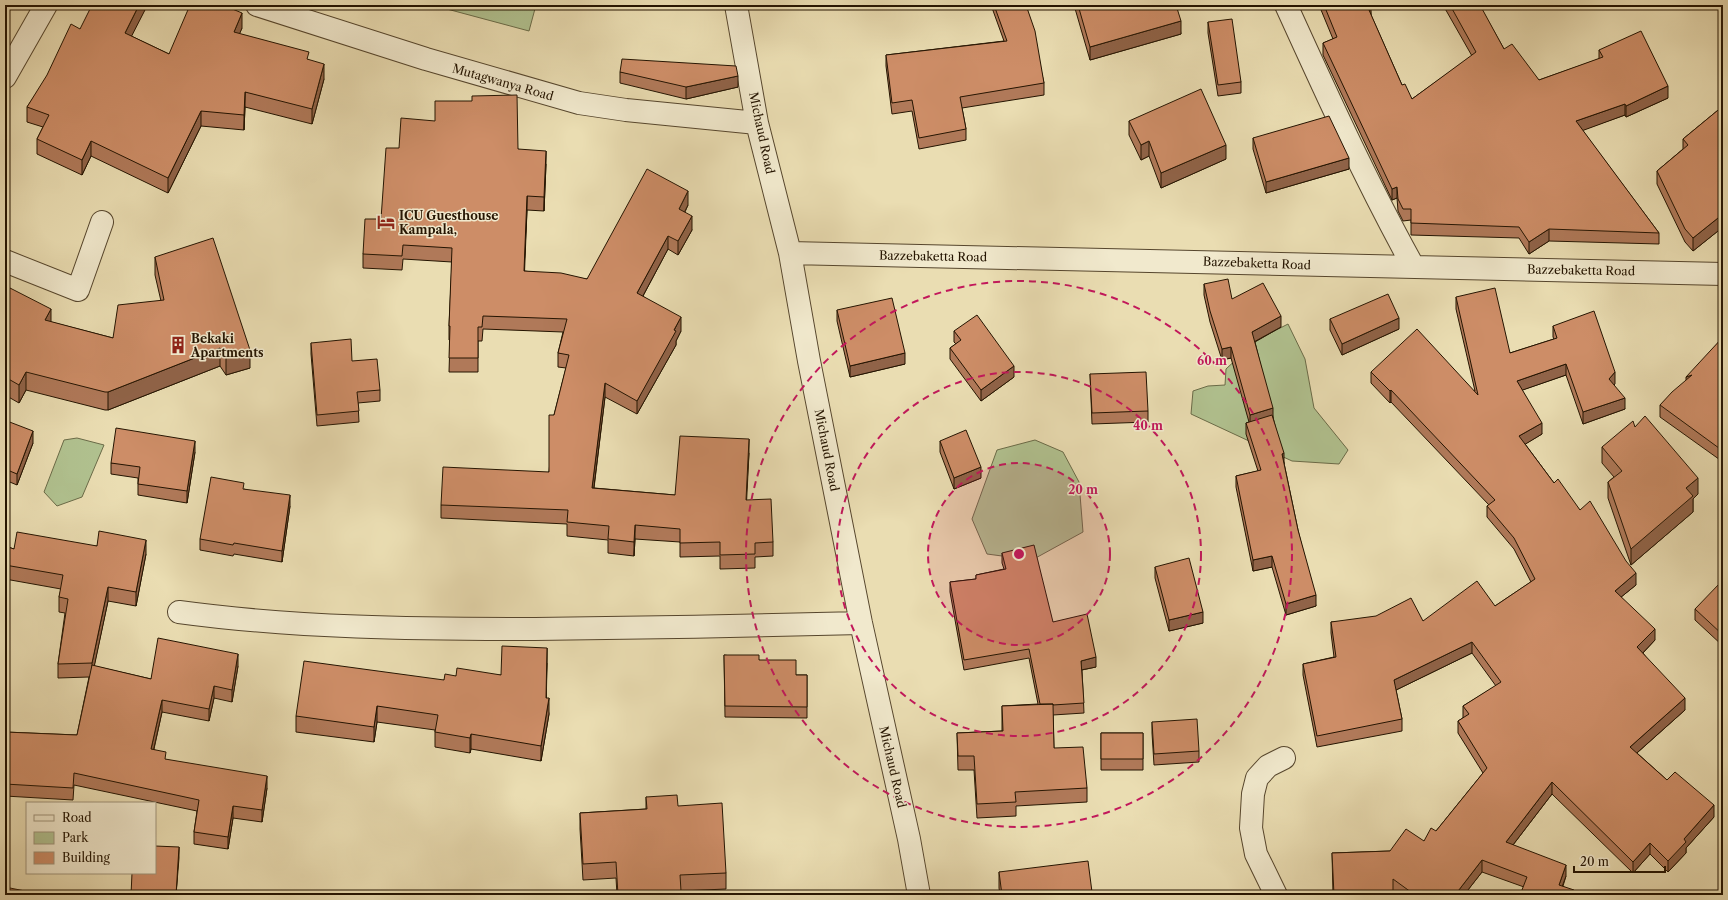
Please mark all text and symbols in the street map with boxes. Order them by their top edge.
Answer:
street label: Mutagwanya Road [451,60,556,104]
street label: Michaud Road [746,91,778,176]
place label: ICU Guesthouse Kampala, [399,208,498,237]
hotel icon: ICU Guesthouse Kampala, [376,212,396,232]
street label: Bazzebaketta Road [879,248,988,264]
street label: Bazzebaketta Road [1203,254,1312,272]
street label: Bazzebaketta Road [1527,262,1636,278]
place label: Bekaki Apartments [190,331,264,360]
building icon: Bekaki Apartments [168,335,188,355]
text: 60 m [1197,353,1227,368]
street label: Michaud Road [812,408,842,493]
text: 40 m [1133,418,1163,433]
text: 20 m [1068,482,1098,497]
centre of rings [1012,547,1026,561]
street label: Michaud Road [876,725,910,810]
legend [26,802,156,874]
text: Road [62,810,92,825]
text: Park [62,830,89,845]
scale bar [1574,848,1665,874]
text: Building [62,850,110,865]
text: 20 m [1580,854,1609,869]

